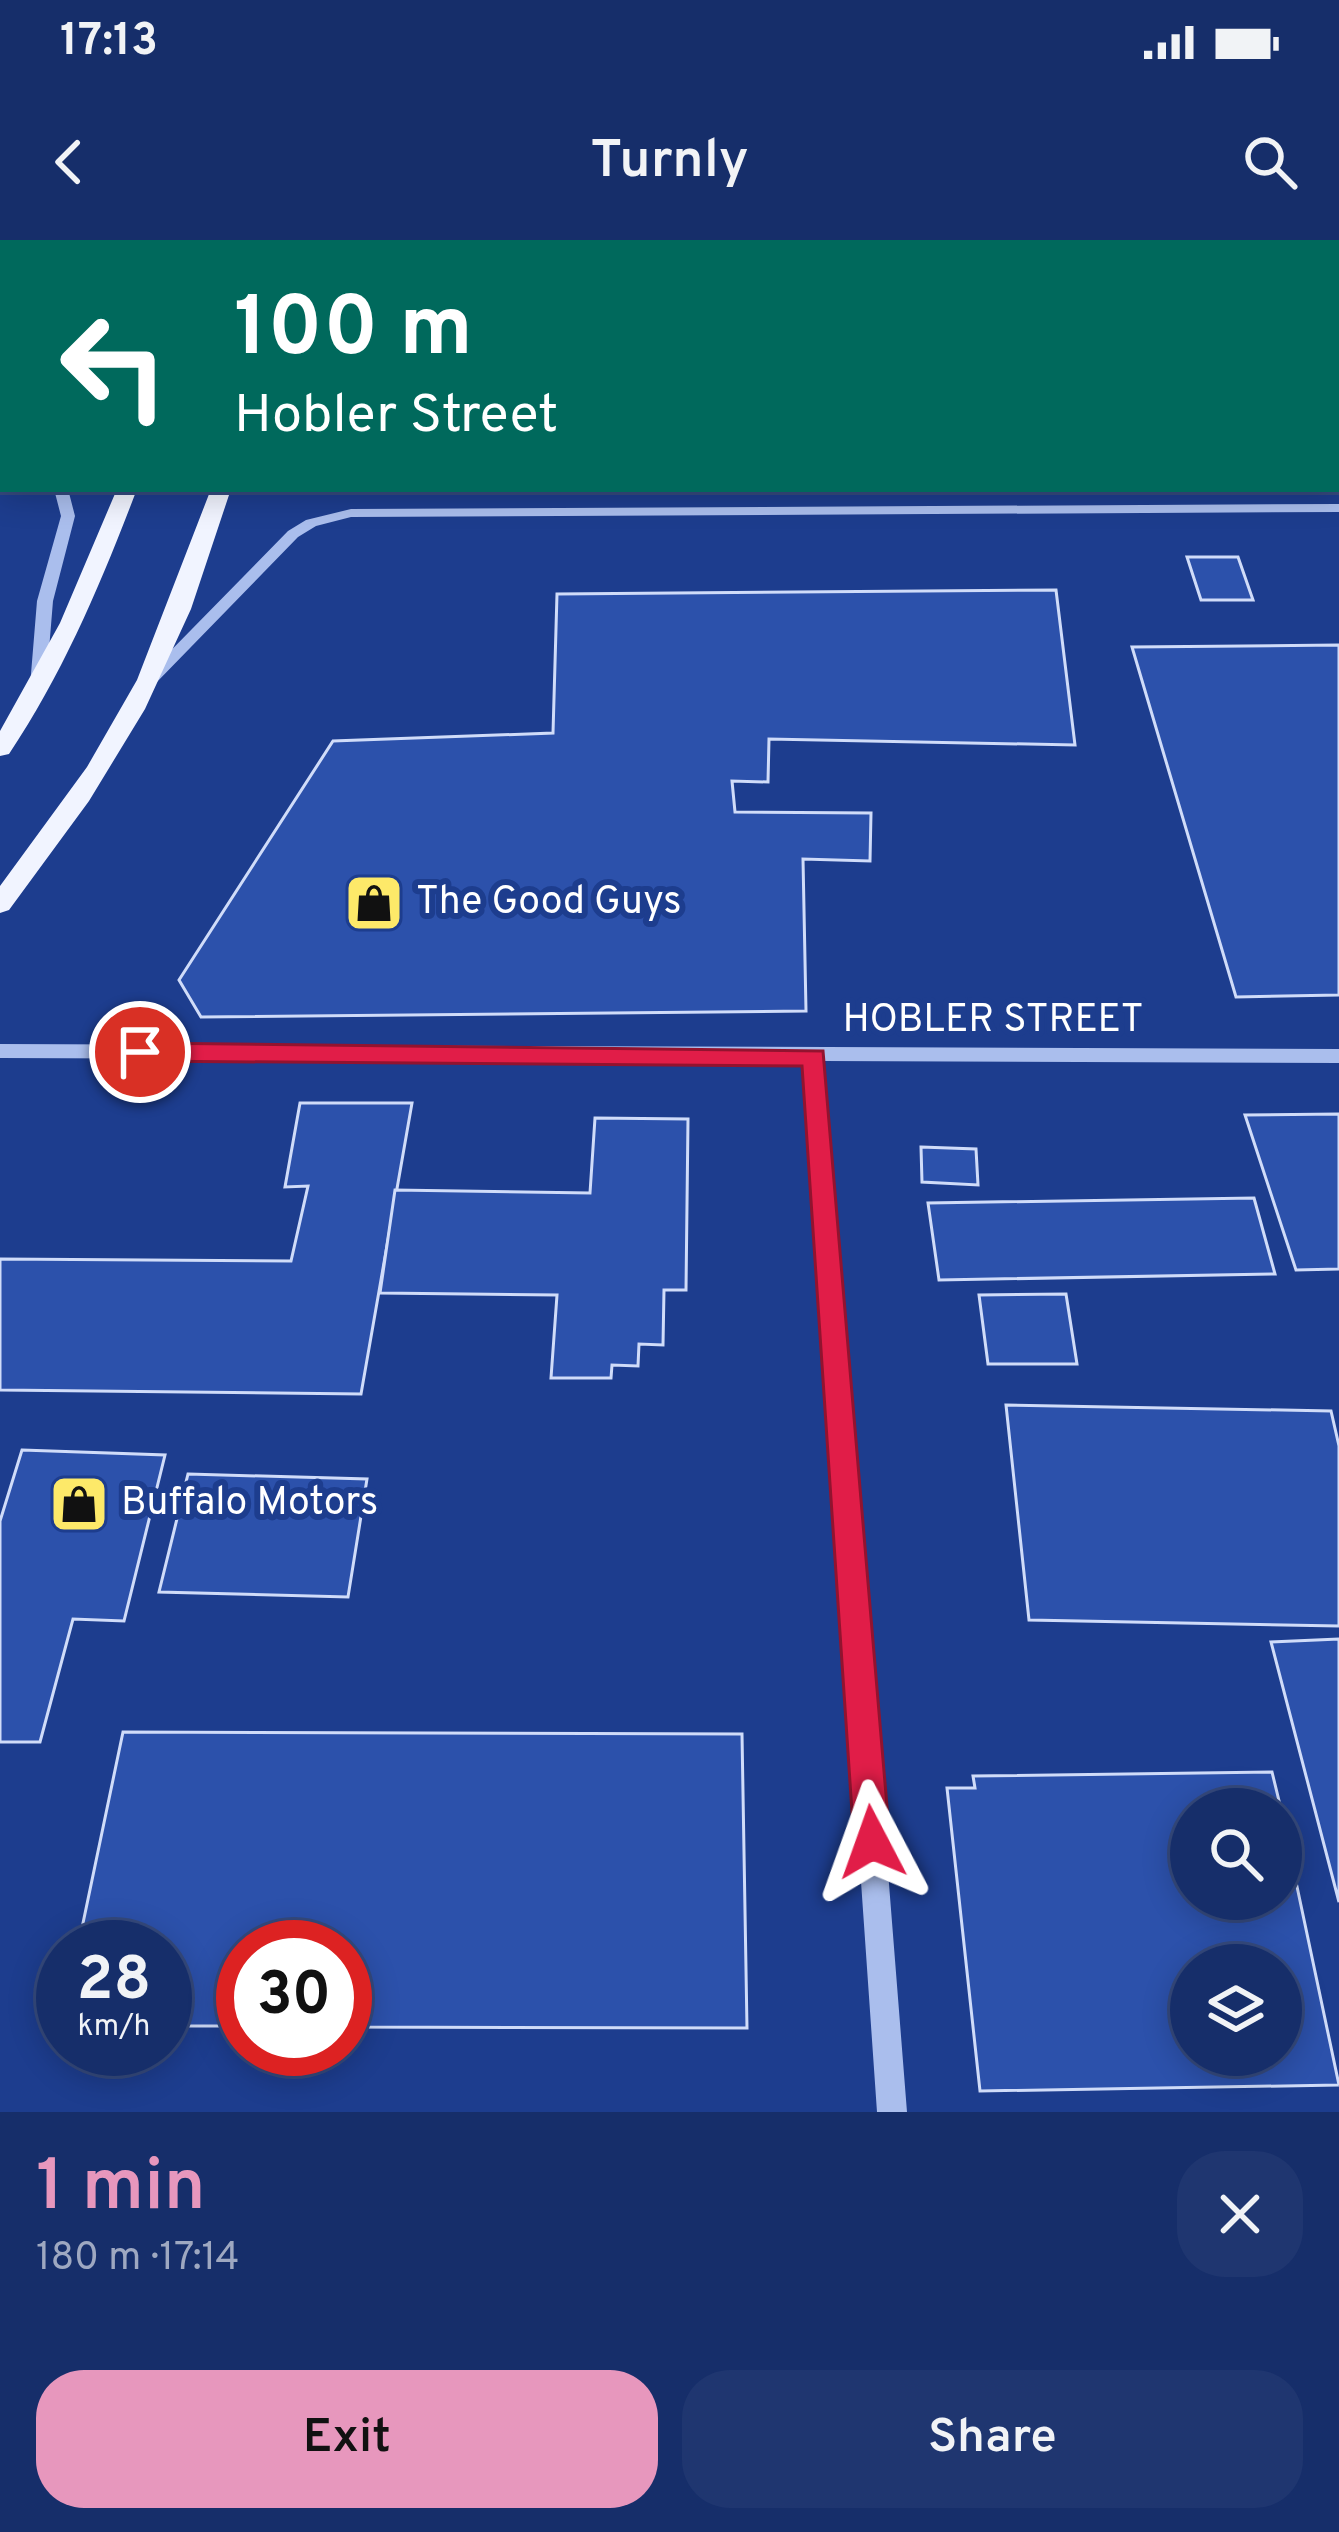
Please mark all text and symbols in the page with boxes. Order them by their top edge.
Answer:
text: 17:13 [60,14,158,71]
text: Turnly [590,128,749,197]
icon: back [36,129,102,195]
icon: search [1237,129,1303,195]
text: 100 m [234,279,473,385]
icon: left [36,288,192,444]
text: Hobler Street [234,383,559,452]
shop icon: The Good Guys [343,872,405,934]
place label: The Good Guys [416,879,681,928]
street label: HOBLER STREET [842,997,1144,1046]
pin [89,1001,191,1103]
icon: arrive [107,1019,173,1085]
shop icon: Buffalo Motors [48,1473,110,1535]
place label: Buffalo Motors [121,1480,378,1529]
position arrow [809,1779,935,1905]
map controls [1170,1788,1302,2076]
button: search [1170,1788,1302,1920]
speed limit sign: 30 [216,1920,372,2076]
button: layers [1170,1944,1302,2076]
text: 28 [77,1945,151,2021]
text: km/h [78,2009,150,2046]
text: 1 min [36,2144,206,2236]
button: close [1177,2151,1303,2277]
text: 180 m · 17:14 [36,2235,240,2284]
button: Exit [36,2370,658,2508]
button: Share [682,2370,1303,2508]

